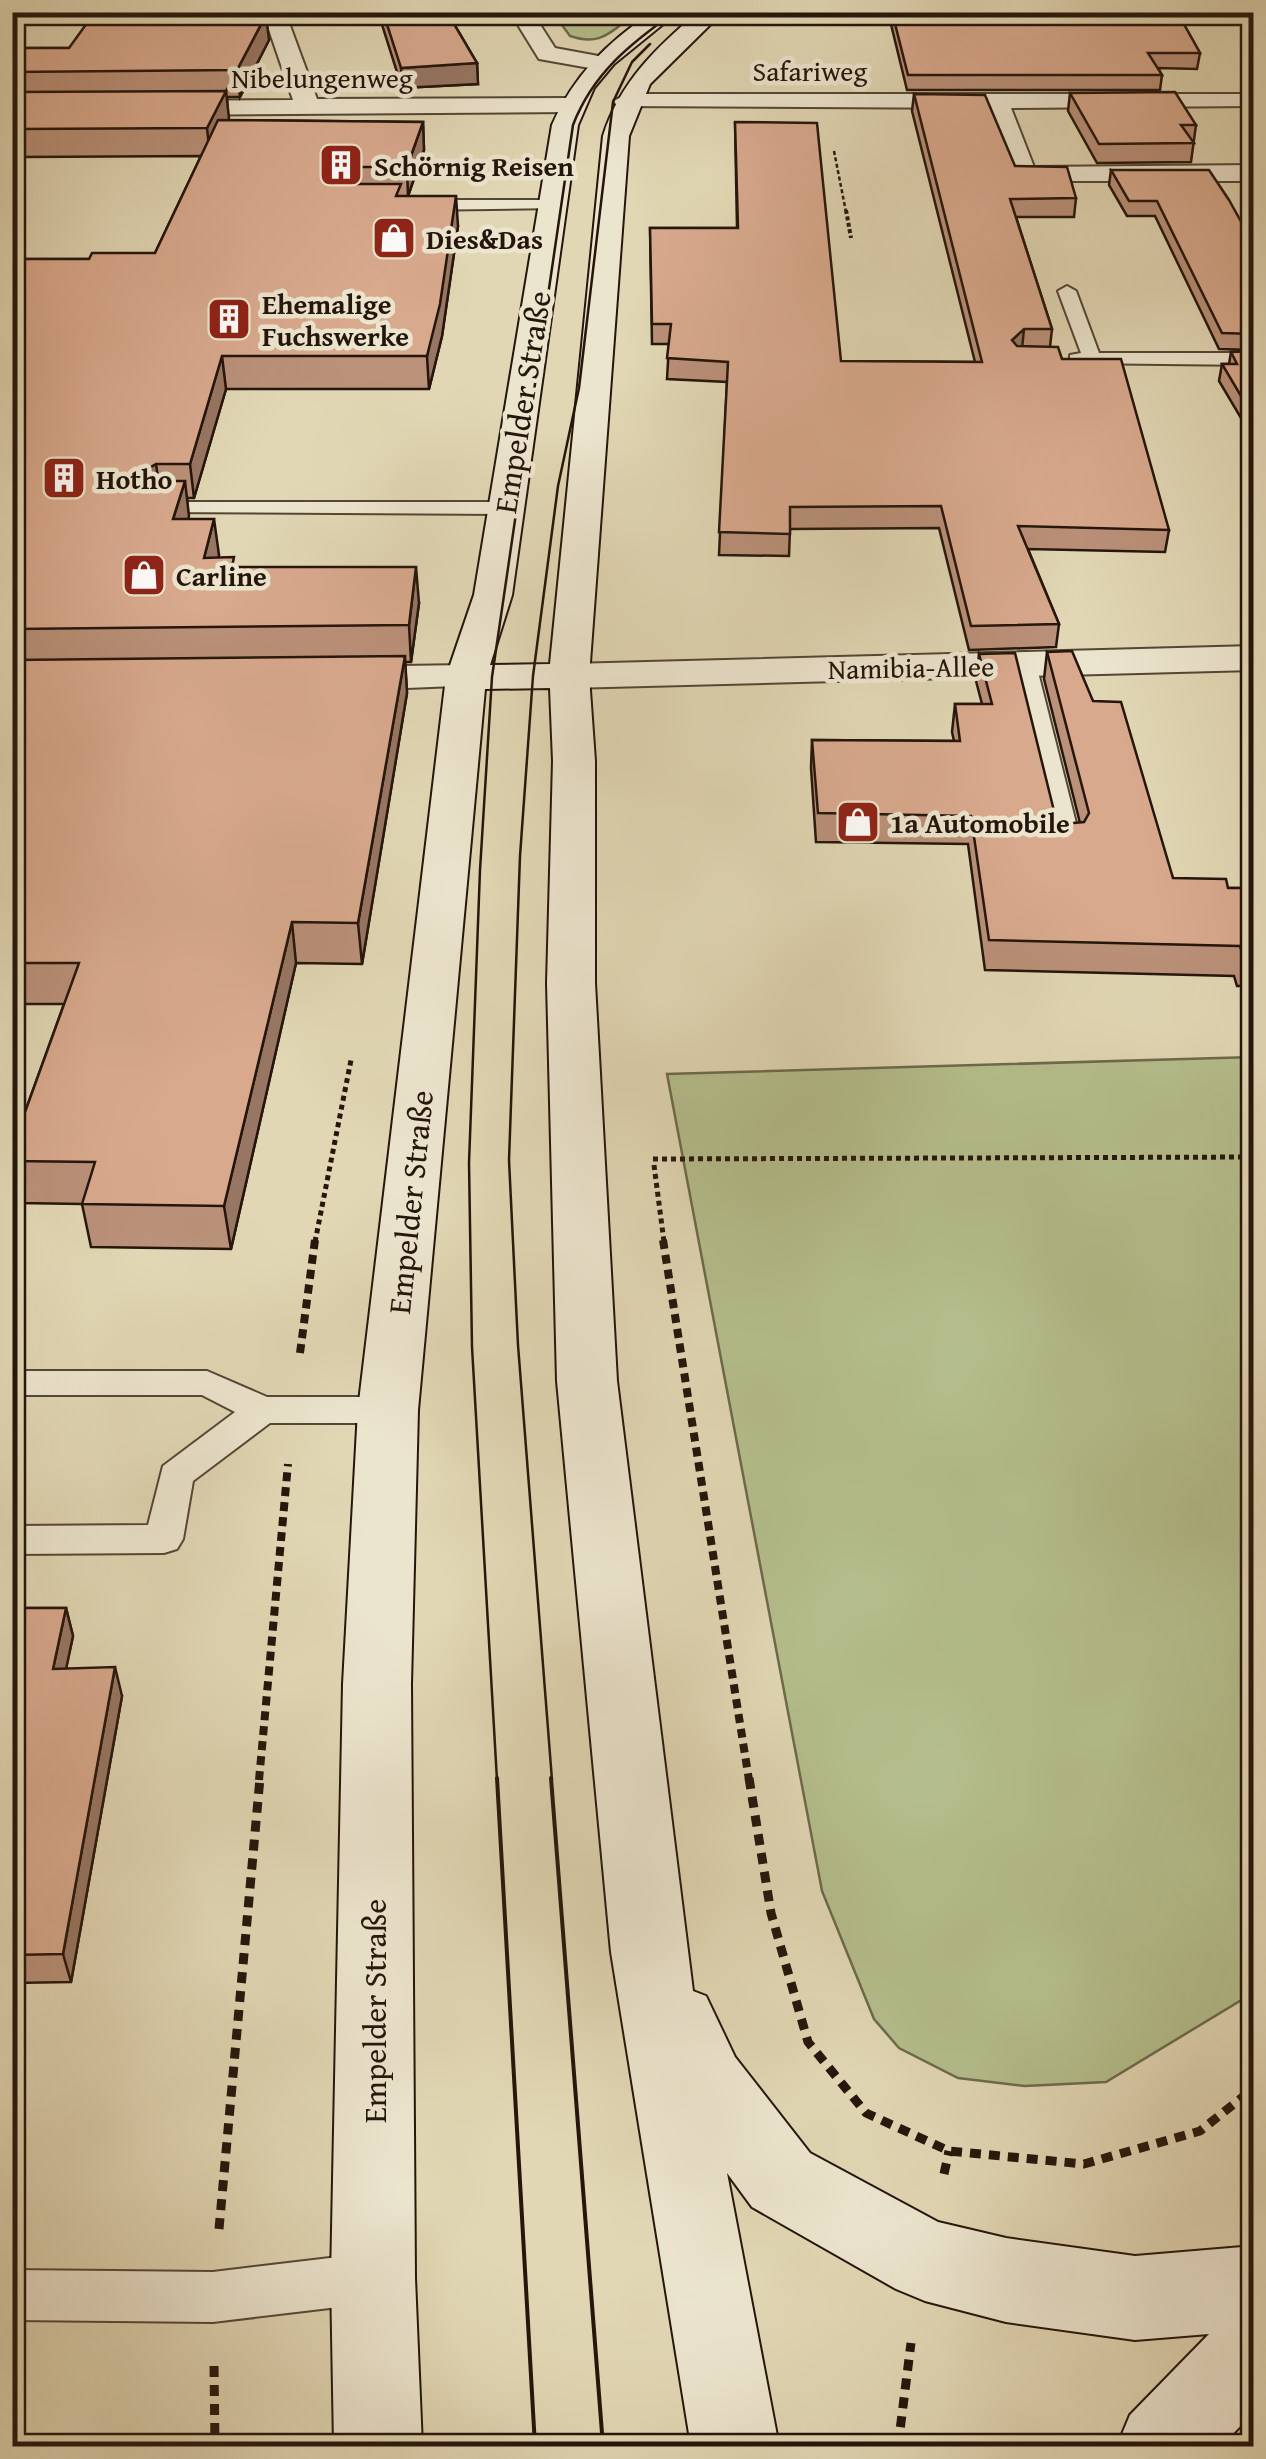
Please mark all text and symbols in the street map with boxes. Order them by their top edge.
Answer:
street label: Safariweg [753,50,868,91]
street label: Nibelungenweg [231,57,413,98]
building icon: Schörnig Reisen [318,142,364,188]
place label: Schörnig Reisen [374,145,574,186]
shop icon: Dies&Das [371,215,417,261]
place label: Dies&Das [426,218,543,259]
place label: Ehemalige Fuchswerke [262,283,409,356]
street label: Empelder Straße [481,287,563,517]
building icon: Ehemalige Fuchswerke [206,296,252,342]
building icon: Hotho [41,455,87,501]
place label: Hotho [96,458,172,499]
shop icon: Carline [121,552,167,598]
place label: Carline [176,555,267,596]
street label: Namibia-Allee [827,645,995,689]
shop icon: 1a Automobile [835,799,881,845]
place label: 1a Automobile [890,802,1070,843]
street label: Empelder Straße [375,1088,445,1316]
street label: Empelder Straße [351,1899,398,2123]

